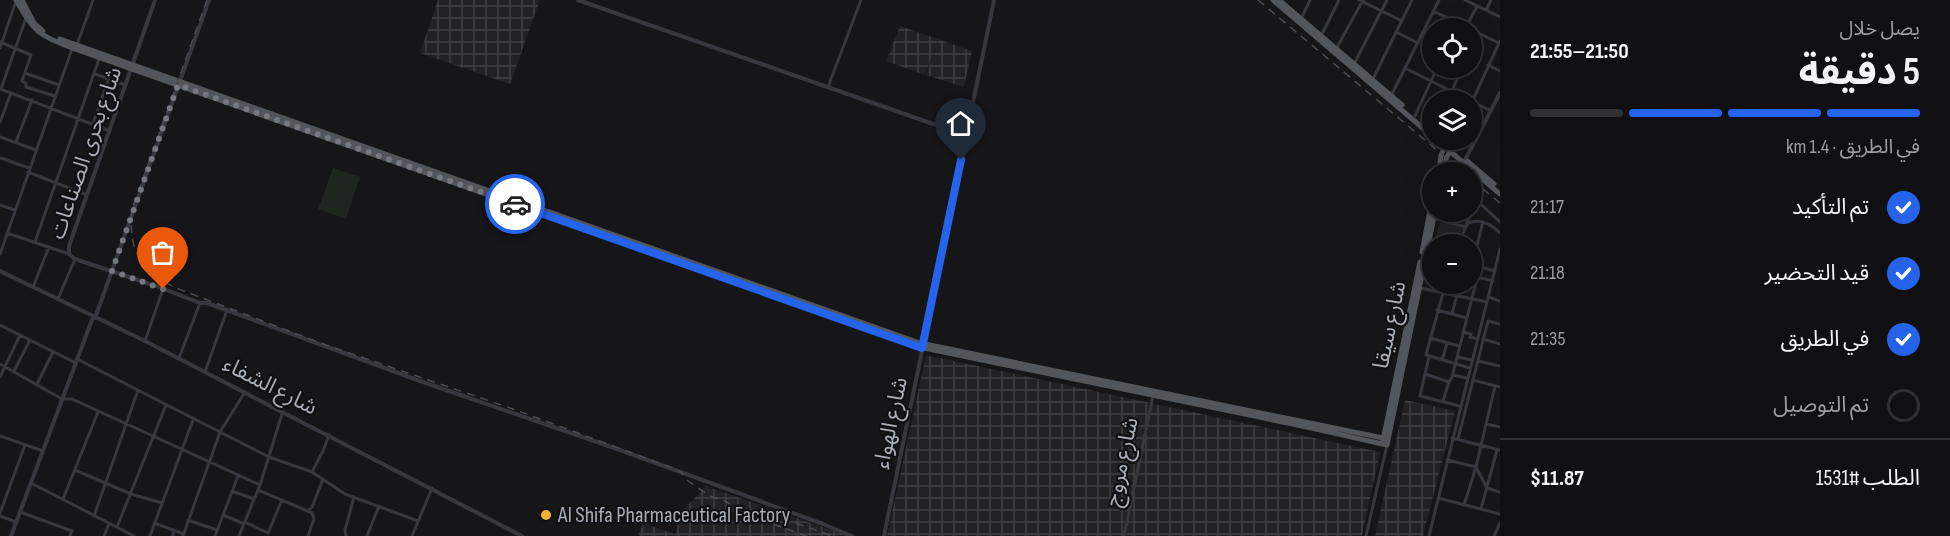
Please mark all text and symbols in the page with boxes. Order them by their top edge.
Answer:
text: يصل خلال [1840,17,1920,41]
map controls [1422,18,1482,294]
button: locate [1422,18,1482,78]
text: 21:50–21:55 [1530,38,1629,65]
text: 5 دقيقة [1799,49,1920,96]
street label: شارع بحرى الصناعات [44,63,130,243]
button: layers [1422,90,1482,150]
pin [935,98,986,160]
icon: home [944,107,977,140]
text: في الطريق · 1.4 km [1786,135,1920,159]
button: + [1422,162,1482,222]
courier [485,174,545,234]
icon: car [499,188,532,221]
icon: check [1887,191,1920,224]
text: تم التأكيد [1792,194,1869,221]
text: 21:17 [1530,195,1564,219]
pin [137,227,188,289]
button: − [1422,234,1482,294]
icon: bag [146,236,179,269]
icon: check [1887,257,1920,290]
text: قيد التحضير [1765,260,1869,287]
text: 21:18 [1530,261,1565,285]
street label: شارع سيقا [1368,279,1414,372]
icon: check [1887,323,1920,356]
text: في الطريق [1780,326,1869,353]
text: 21:35 [1530,327,1565,351]
street label: شارع الشفاء [217,351,322,423]
street label: شارع الهواء [868,375,916,472]
text: تم التوصيل [1773,392,1869,419]
street label: شارع مروج [1099,415,1147,509]
text: $11.87 [1530,465,1584,492]
text: الطلب #1531 [1816,465,1920,492]
place label: Al Shifa Pharmaceutical Factory [557,502,791,529]
marker: Al Shifa Pharmaceutical Factory [539,508,553,522]

